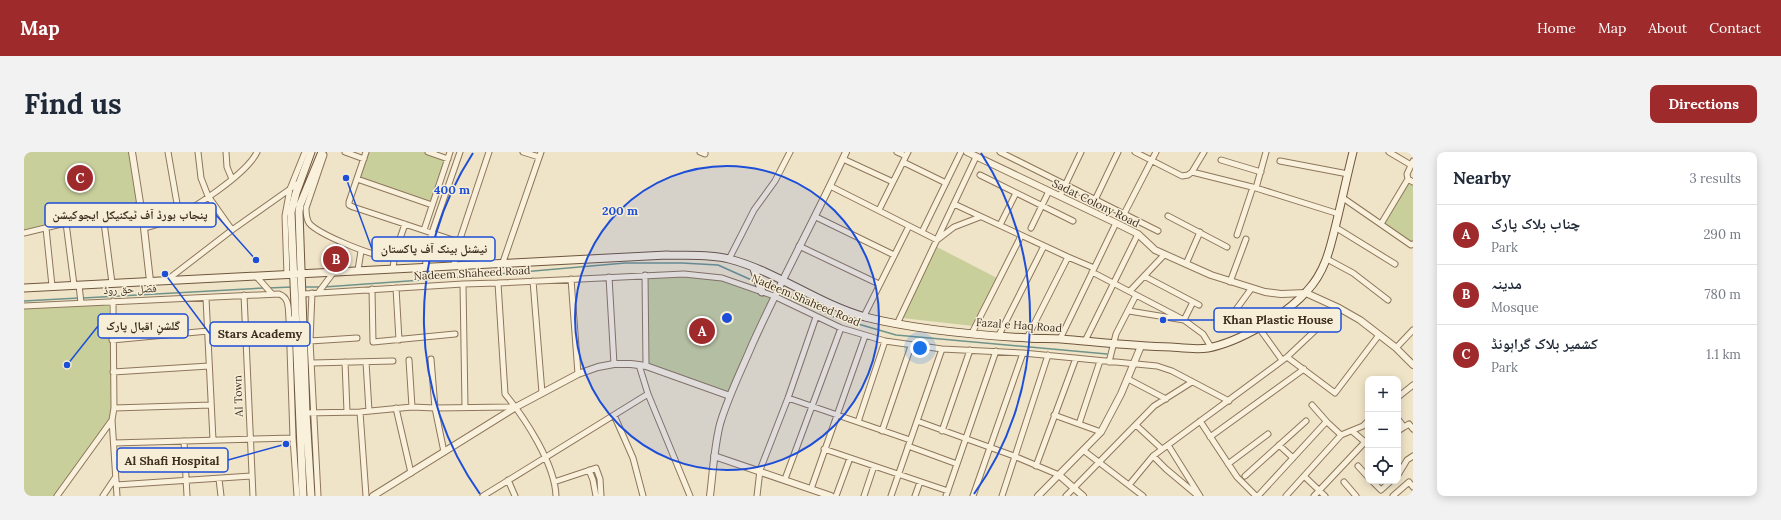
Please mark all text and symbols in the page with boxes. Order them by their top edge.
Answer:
text: Map [20,16,60,40]
text: Home [1537,19,1576,37]
text: Map [1598,19,1626,37]
text: About [1648,19,1687,37]
text: Contact [1709,19,1761,37]
button: Directions [1650,85,1757,123]
text: Find us [24,86,122,122]
pin: C [67,163,93,193]
text: Nearby [1453,167,1511,189]
text: 3 results [1689,170,1741,187]
street label: Sadat Colony Road [1050,176,1142,230]
text: 400 m [434,182,470,197]
callout: پنجاب بورڈ آف ٹیکنیکل ایجوکیشن [45,203,216,227]
text: 200 m [602,203,638,218]
text: پنجاب بورڈ آف ٹیکنیکل ایجوکیشن [52,207,208,223]
text: چناب بلاک پارک [1491,214,1580,233]
text: A [1462,226,1470,243]
text: 290 m [1703,226,1741,243]
callout: نیشنل بینک آف پاکستان [372,237,495,261]
text: Park [1491,239,1518,256]
text: نیشنل بینک آف پاکستان [381,241,487,257]
pin: B [323,244,349,274]
street label: Nadeem Shaheed Road [413,263,531,283]
street label: Nadeem Shaheed Road [749,271,863,329]
text: مدینہ [1491,274,1522,293]
street label: فضل حق روڈ [103,281,157,297]
text: B [1462,286,1470,303]
text: 780 m [1705,286,1741,303]
text: Mosque [1491,299,1539,316]
callout: Khan Plastic House [1214,308,1341,332]
centre of rings [720,311,734,325]
text: Khan Plastic House [1223,312,1334,327]
callout: گلشنِ اقبال پارک [98,314,188,338]
street label: Fazal e Haq Road [976,315,1063,335]
pin: A [689,316,715,346]
text: گلشنِ اقبال پارک [106,318,181,336]
callout: Stars Academy [210,322,310,346]
text: Stars Academy [218,326,303,341]
text: کشمیر بلاک ﮔﺮﺍﮨﻮﻧﮉ [1491,334,1598,353]
your location [910,338,930,358]
text: C [1462,346,1470,363]
text: 1.1 km [1706,346,1741,363]
text: Park [1491,359,1518,376]
street label: AI Town [230,375,246,418]
map controls [1365,376,1401,484]
button: + [1365,376,1401,412]
button: − [1365,412,1401,448]
callout: Al Shafi Hospital [117,448,228,472]
button: locate [1365,448,1401,484]
text: Al Shafi Hospital [125,453,220,468]

